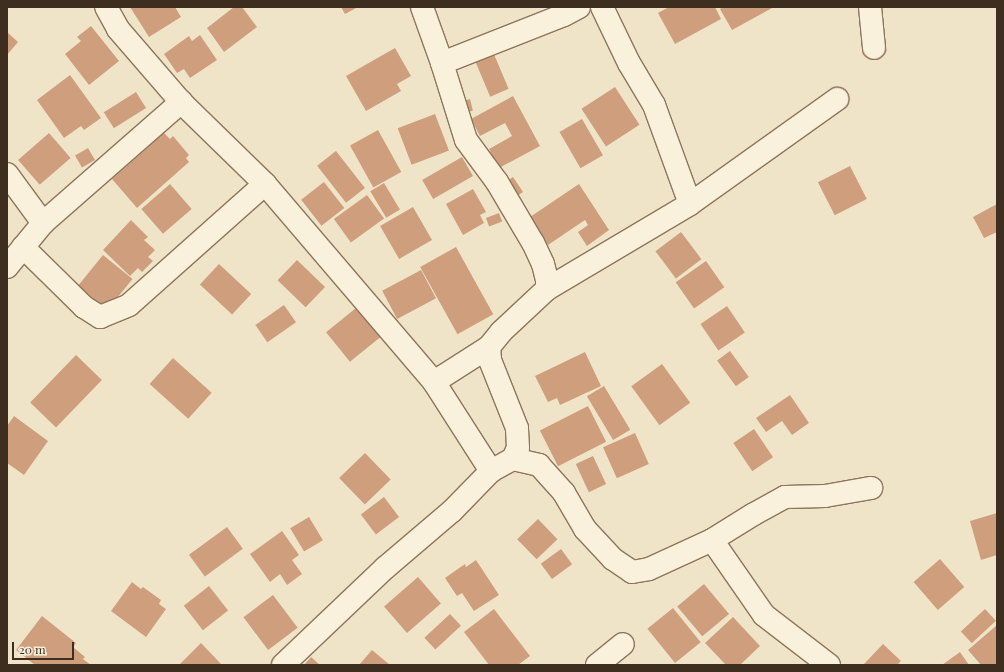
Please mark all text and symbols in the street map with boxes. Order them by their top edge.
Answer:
scale bar [14,634,76,660]
text: 20 m [19,641,46,657]

